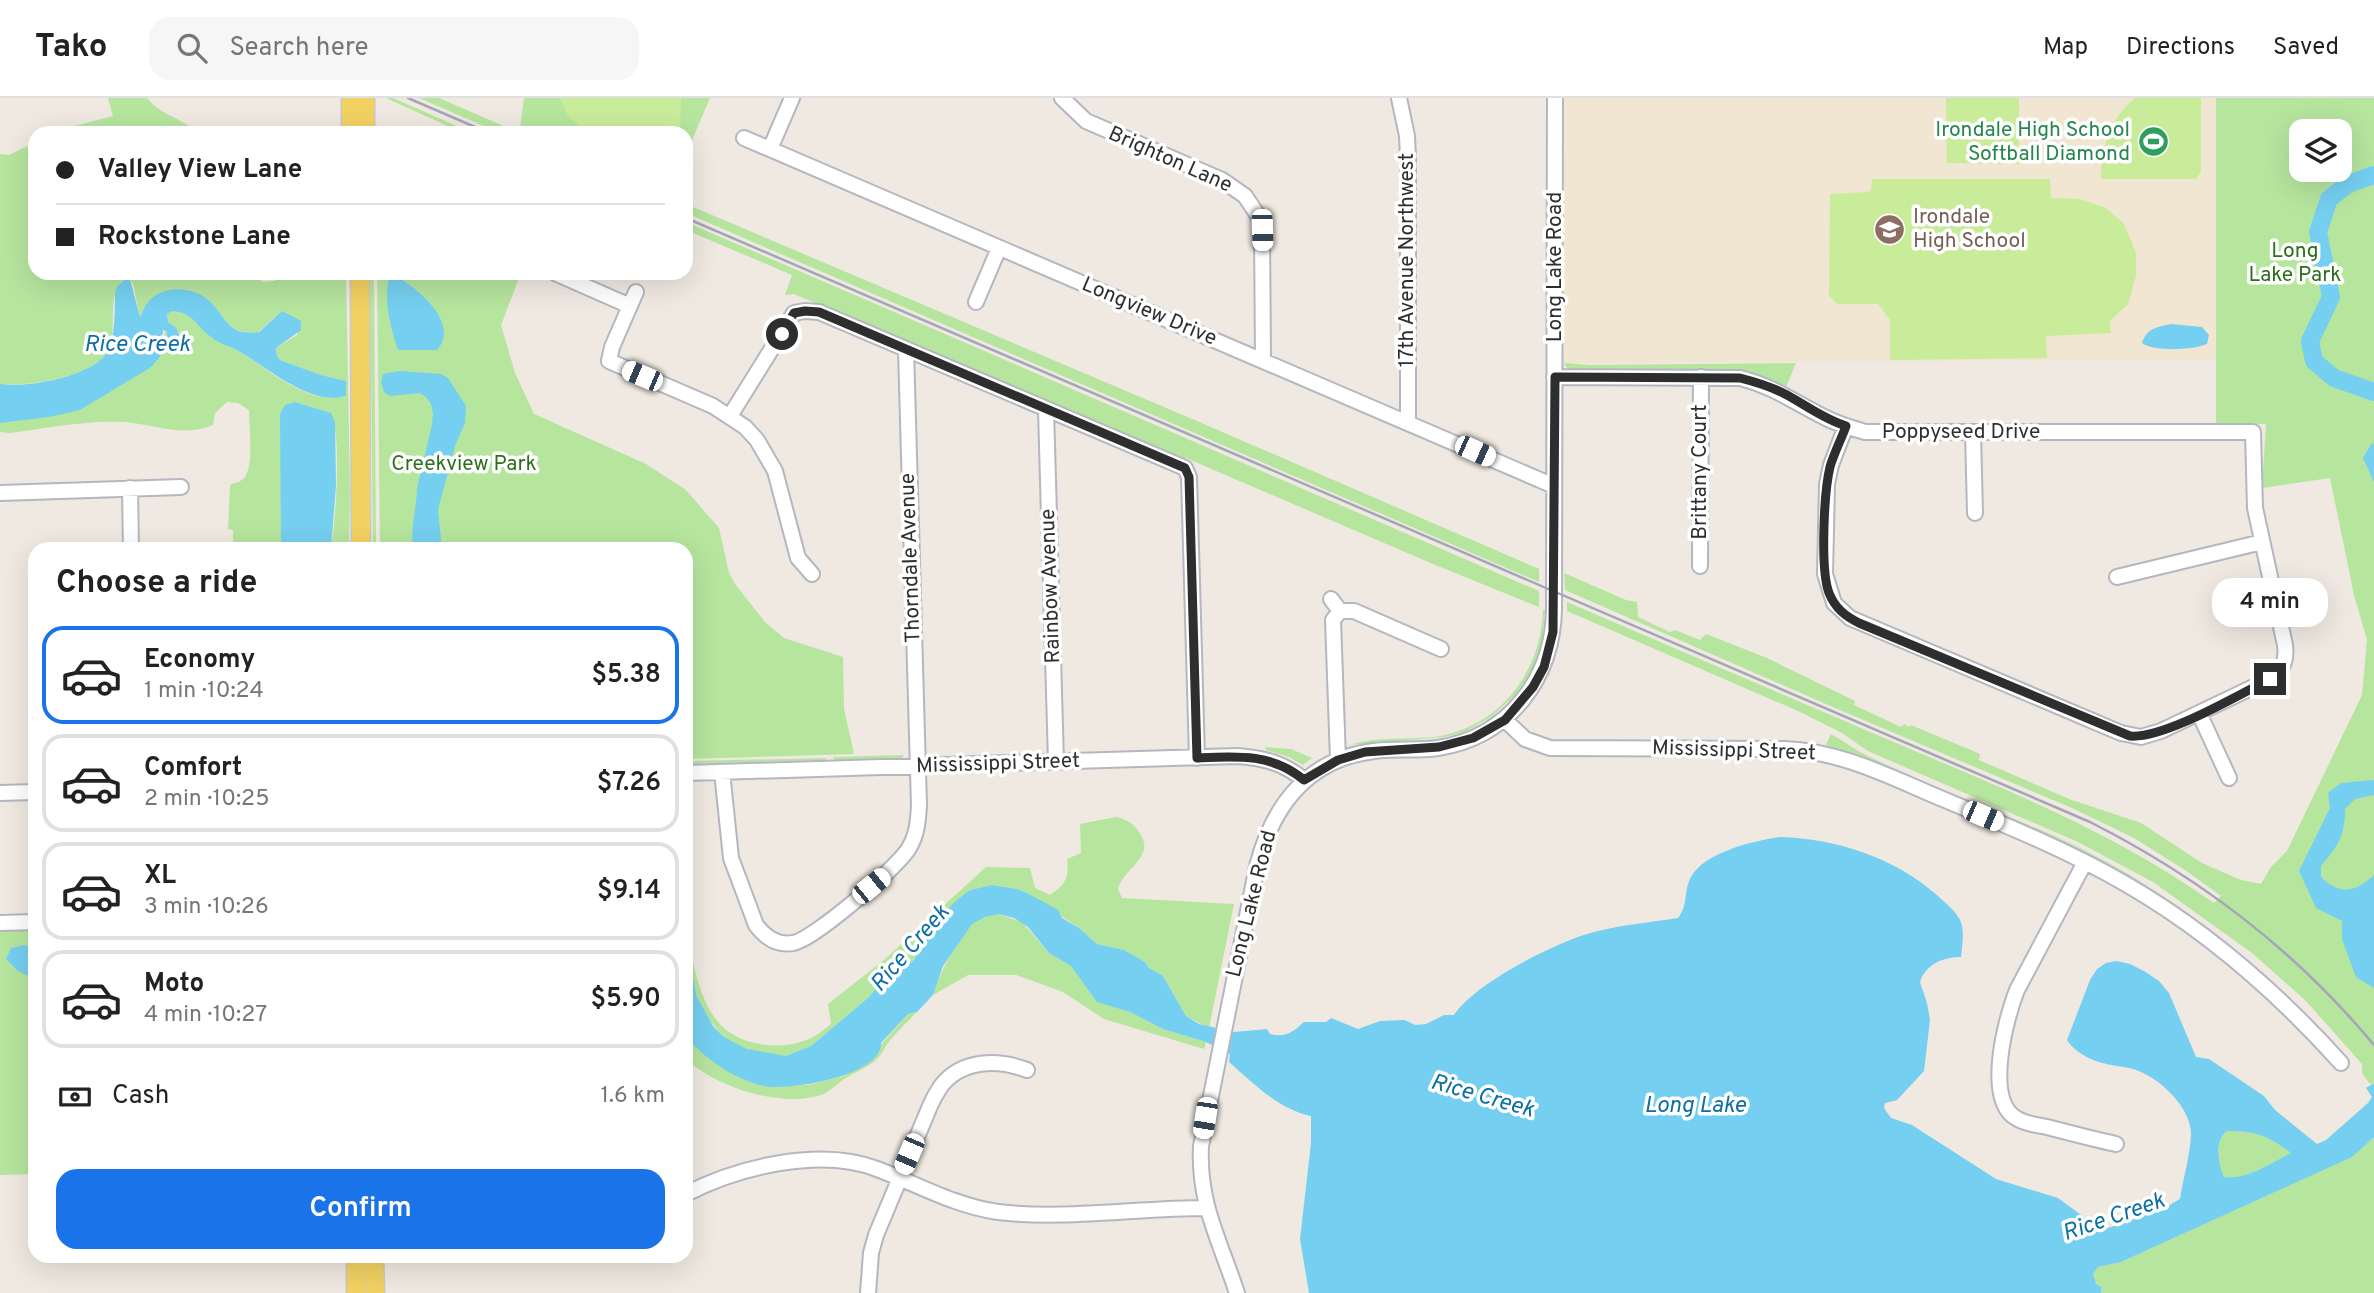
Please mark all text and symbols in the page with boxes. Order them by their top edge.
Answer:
search box [149,17,639,80]
text: Tako [35,27,107,69]
icon: search [173,29,211,67]
text: Search here [229,32,368,65]
text: Map [2043,33,2088,63]
text: Directions [2126,33,2235,63]
text: Saved [2273,33,2339,63]
place label: Irondale High School Softball Diamond [1935,117,2130,168]
map controls [2289,119,2352,182]
button: layers [2289,119,2352,182]
street label: Brighton Lane [1104,121,1236,199]
sports icon: Irondale High School Softball Diamond [2136,125,2170,159]
street label: 17th Avenue Northwest [1394,153,1421,367]
text: Valley View Lane [98,154,302,187]
street label: Long Lake Road [1542,192,1569,342]
place label: Irondale High School [1913,204,2026,255]
car [1251,209,1274,251]
school or university icon: Irondale High School [1873,212,1907,246]
text: Rockstone Lane [98,221,291,254]
park label: Long Lake Park [2249,238,2341,289]
street label: Longview Drive [1077,271,1221,353]
route start [766,318,798,350]
water label: Rice Creek [84,331,191,360]
car [619,358,666,394]
street label: Brittany Court [1687,404,1714,540]
street label: Poppyseed Drive [1882,419,2040,446]
car [1452,433,1499,469]
park label: Creekview Park [391,451,537,478]
street label: Thorndale Avenue [895,473,927,643]
street label: Rainbow Avenue [1035,508,1067,664]
text: Choose a ride [56,564,257,604]
callout: 4 min [2212,578,2328,626]
text: 4 min [2240,588,2300,617]
icon: car [60,644,123,707]
text: Economy [144,644,255,677]
text: $5.38 [592,659,661,692]
route end [2254,663,2286,695]
text: 1 min · 10:24 [144,677,264,706]
street label: Mississippi Street [1652,735,1816,767]
street label: Mississippi Street [916,748,1080,780]
icon: car [60,752,123,815]
text: Comfort [144,752,242,785]
text: $7.26 [597,767,661,800]
text: 2 min · 10:25 [144,785,269,814]
car [1960,798,2007,834]
street label: Long Lake Road [1221,828,1283,980]
icon: car [60,860,123,923]
text: XL [144,860,176,893]
car [849,865,894,907]
text: $9.14 [597,875,661,908]
text: 3 min · 10:26 [144,893,269,922]
water label: Rice Creek [865,899,957,999]
icon: car [60,968,123,1031]
text: Moto [144,968,204,1001]
text: $5.90 [591,983,661,1016]
text: 4 min · 10:27 [144,1001,267,1030]
water label: Rice Creek [1427,1068,1537,1126]
icon: cash [56,1078,94,1116]
text: Cash [112,1080,169,1113]
text: 1.6 km [600,1082,665,1111]
water label: Long Lake [1644,1092,1747,1121]
car [1192,1096,1219,1140]
car [892,1131,927,1177]
button: Confirm [56,1169,665,1249]
water label: Rice Creek [2059,1187,2169,1249]

